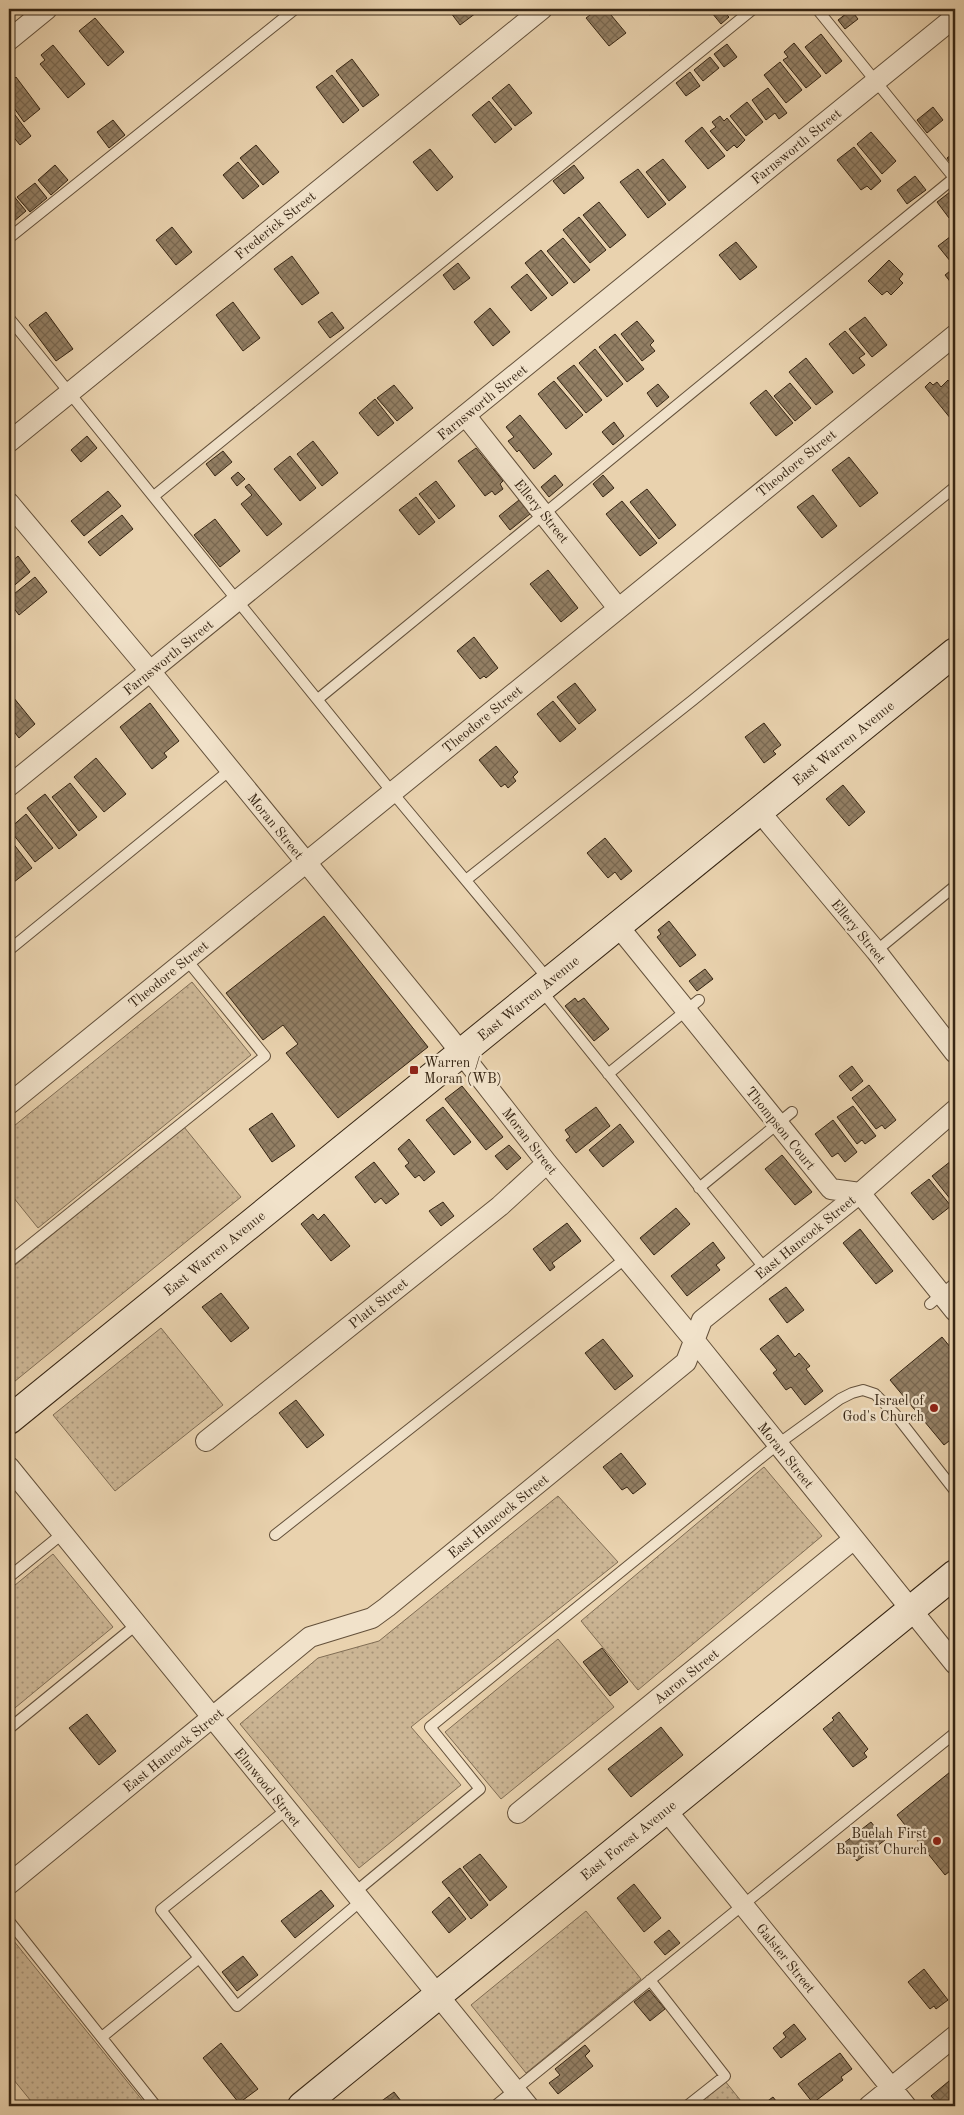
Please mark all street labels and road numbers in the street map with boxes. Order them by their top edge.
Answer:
street label: Farnsworth Street [749,106,844,187]
street label: Frederick Street [233,189,319,262]
street label: Farnsworth Street [435,362,530,443]
street label: Theodore Street [754,427,839,500]
street label: Ellery Street [511,477,571,546]
street label: Farnsworth Street [121,617,216,698]
street label: Theodore Street [440,683,525,756]
street label: East Warren Avenue [790,699,897,789]
street label: Moran Street [245,791,306,862]
street label: Ellery Street [828,897,888,966]
street label: Theodore Street [126,938,211,1011]
street label: East Warren Avenue [475,954,582,1044]
street label: Thompson Court [743,1085,818,1173]
street label: Moran Street [499,1106,559,1177]
street label: East Hancock Street [753,1193,858,1282]
street label: East Warren Avenue [161,1209,268,1299]
street label: Platt Street [347,1276,411,1332]
street label: Moran Street [755,1420,816,1491]
street label: East Hancock Street [446,1472,551,1561]
street label: Aaron Street [652,1646,722,1707]
street label: East Hancock Street [121,1706,226,1795]
street label: Elmwood Street [231,1746,303,1830]
street label: East Forest Avenue [578,1798,679,1883]
street label: Galster Street [753,1921,817,1996]

